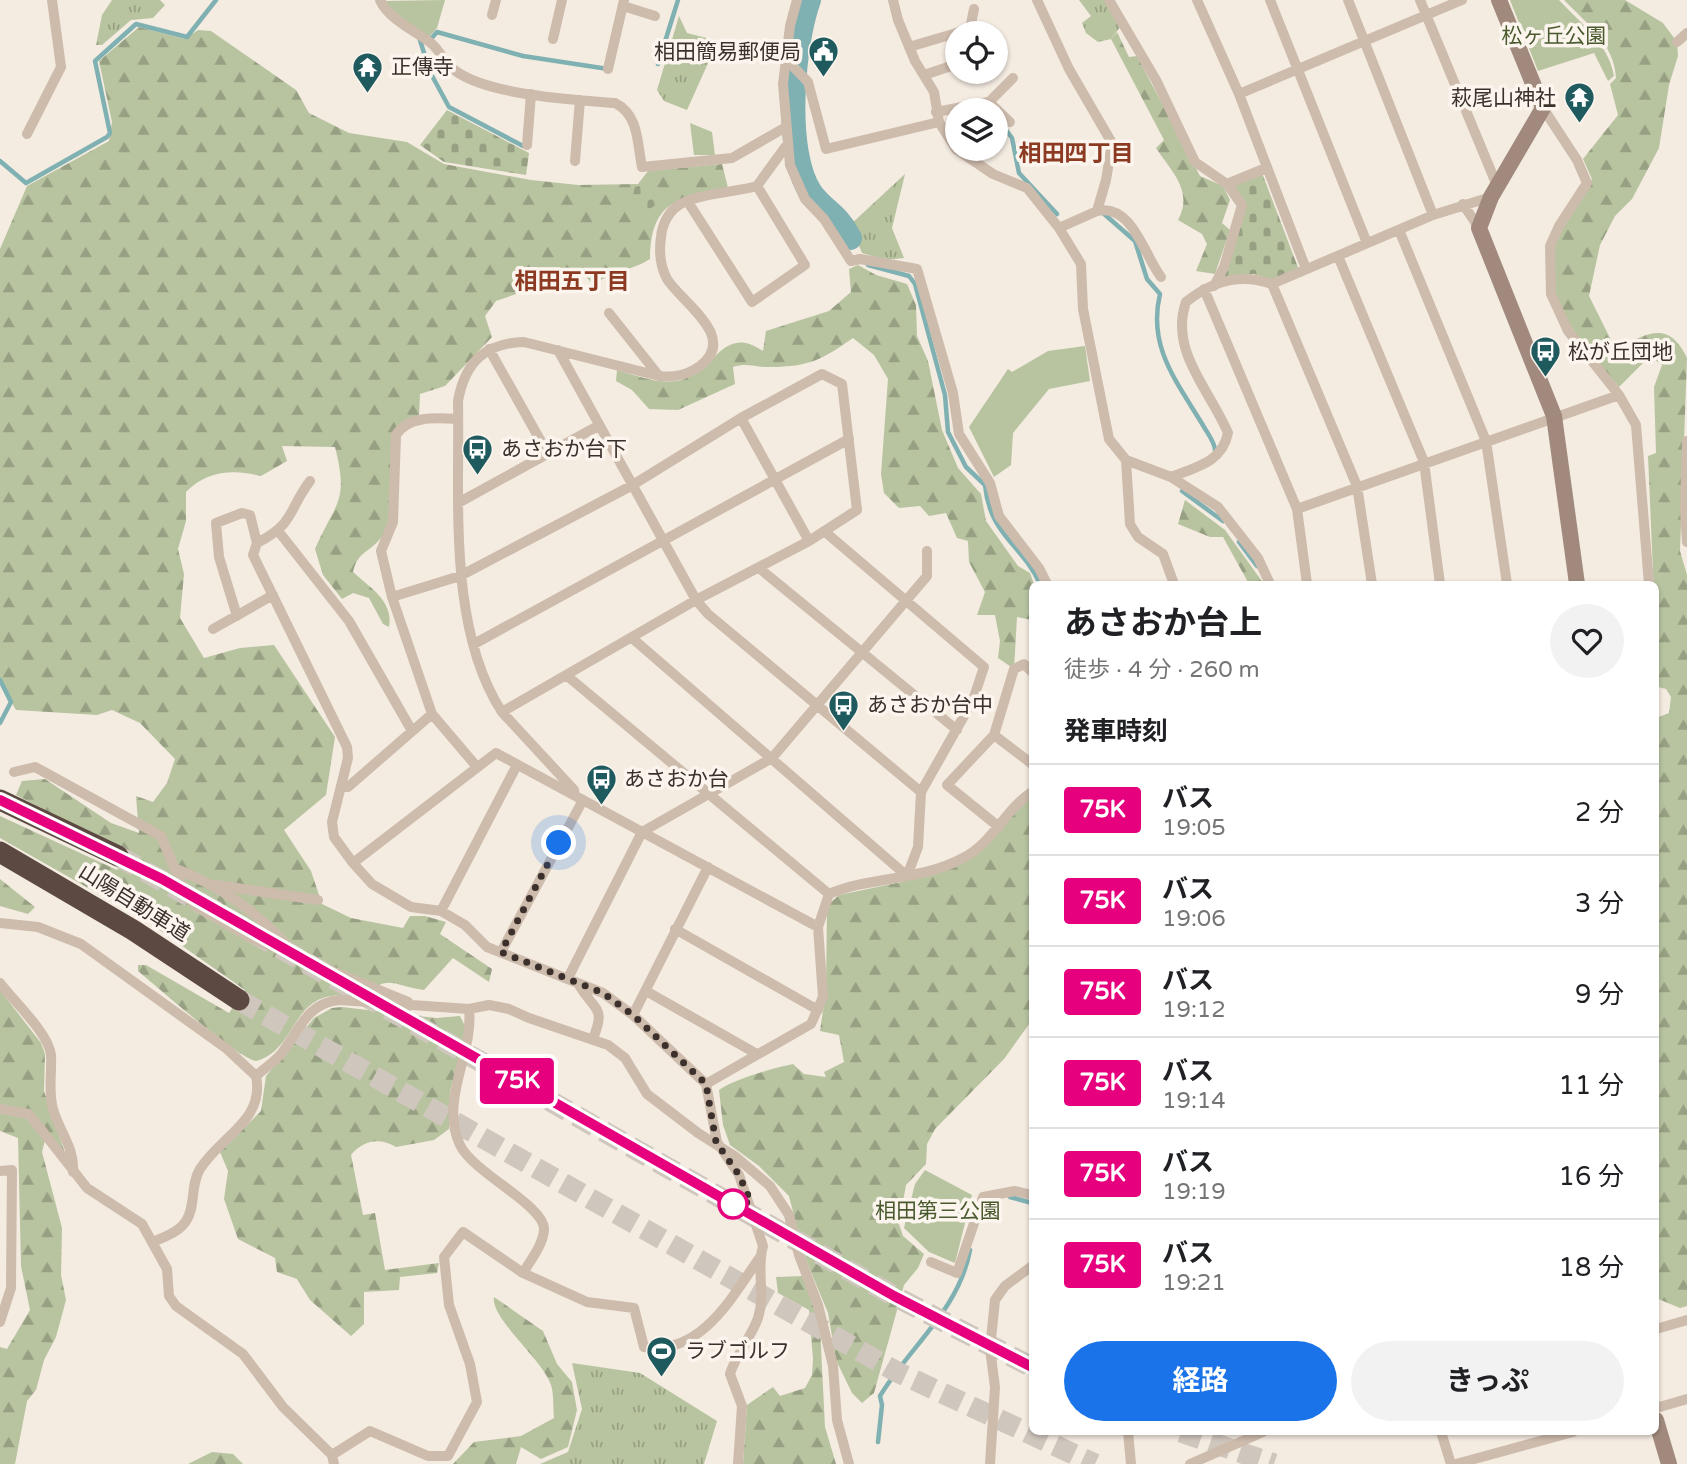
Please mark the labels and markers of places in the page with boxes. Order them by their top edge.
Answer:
public building icon: 相田簡易郵便局 [807,35,841,79]
place label: 相田簡易郵便局 [654,40,801,65]
temple icon: 正傳寺 [351,50,385,94]
place label: 正傳寺 [391,55,454,80]
temple icon: 萩尾山神社 [1562,81,1596,125]
place label: 萩尾山神社 [1451,86,1556,111]
bus stop icon: 松が丘団地 [1528,335,1562,379]
place label: 松が丘団地 [1568,340,1673,365]
bus stop icon: あさおか台下 [461,432,495,476]
place label: あさおか台下 [501,437,627,462]
bus stop icon: あさおか台中 [827,688,861,732]
place label: あさおか台中 [867,693,993,718]
bus stop icon: あさおか台 [584,762,618,806]
place label: あさおか台 [624,767,729,792]
unlabelled marker [718,1189,748,1219]
sports icon: ラブゴルフ [645,1334,679,1378]
place label: ラブゴルフ [685,1339,790,1364]

